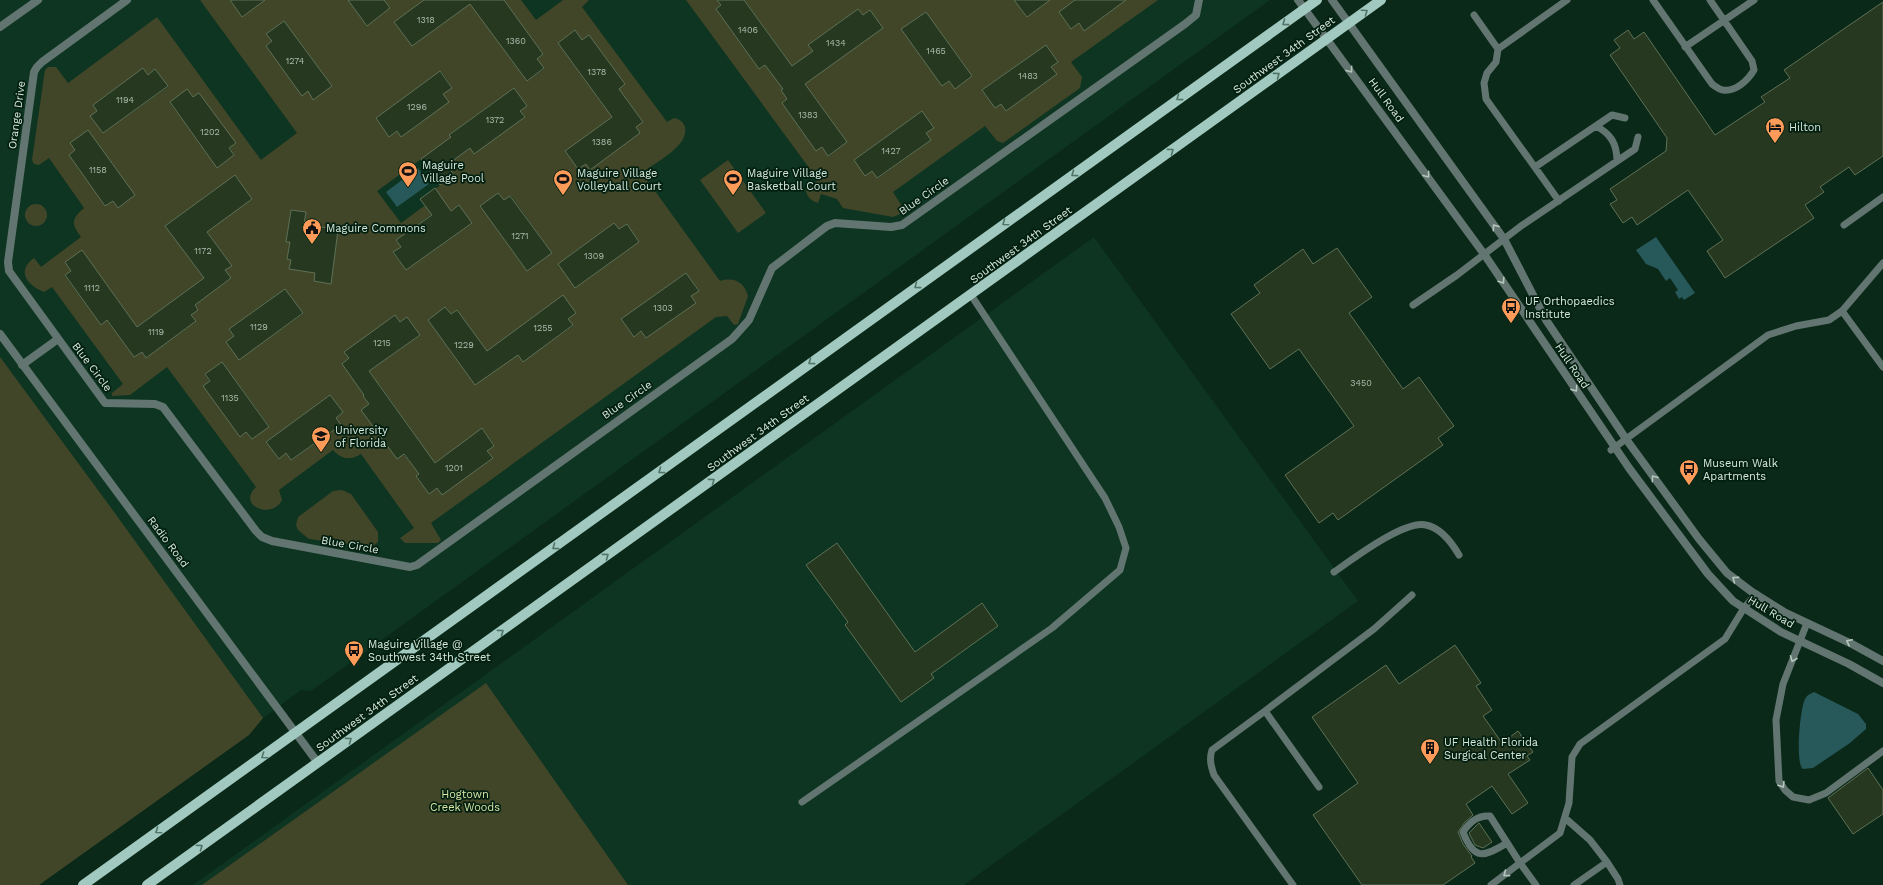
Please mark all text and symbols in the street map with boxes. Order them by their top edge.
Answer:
one-way arrow [1360,10,1367,17]
street label: Southwest 34th Street [1231,13,1338,96]
house number: 1318 [417,15,435,25]
one-way arrow [1282,18,1289,26]
house number: 1406 [738,25,758,35]
house number: 1360 [506,36,526,46]
house number: 1434 [826,38,846,48]
house number: 1465 [926,46,946,56]
house number: 1274 [286,56,305,66]
one-way arrow [1346,66,1353,73]
house number: 1378 [588,67,606,77]
house number: 1483 [1018,71,1038,81]
one-way arrow [1272,73,1279,80]
street label: Hull Road [1366,75,1406,125]
street label: Orange Drive [6,80,28,150]
one-way arrow [1177,93,1184,100]
house number: 1194 [116,95,135,105]
house number: 1296 [407,102,427,112]
house number: 1383 [798,110,818,120]
house number: 1372 [486,115,504,125]
hotel icon: Hilton [1764,116,1786,144]
place label: Hilton [1789,121,1821,134]
house number: 1202 [200,127,220,137]
house number: 1386 [592,137,612,147]
house number: 1427 [881,146,901,156]
one-way arrow [1167,148,1174,156]
place label: Maguire Village Pool [422,159,485,185]
sports icon: Maguire Village Pool [397,160,419,188]
house number: 1158 [89,165,107,175]
place label: Maguire Village Volleyball Court [577,167,662,193]
place label: Maguire Village Basketball Court [747,167,836,193]
sports icon: Maguire Village Volleyball Court [552,168,574,196]
sports icon: Maguire Village Basketball Court [722,168,744,196]
one-way arrow [1071,169,1078,176]
one-way arrow [1422,171,1429,178]
street label: Blue Circle [896,174,952,218]
street label: Southwest 34th Street [968,203,1075,286]
public building icon: Maguire Commons [301,217,323,245]
one-way arrow [1002,218,1009,226]
place label: Maguire Commons [326,222,426,235]
one-way arrow [1492,224,1500,231]
house number: 1271 [511,231,529,241]
house number: 1172 [194,246,212,256]
house number: 1309 [584,251,604,261]
one-way arrow [1497,277,1505,284]
one-way arrow [914,281,921,289]
house number: 1112 [84,283,100,293]
place label: UF Orthopaedics Institute [1525,295,1615,321]
bus stop icon: UF Orthopaedics Institute [1500,296,1522,324]
house number: 1303 [653,303,673,313]
house number: 1129 [250,322,268,332]
house number: 1255 [533,323,553,333]
house number: 1119 [148,327,164,337]
house number: 1215 [373,338,391,348]
street label: Blue Circle [69,340,115,394]
house number: 1229 [454,340,474,350]
street label: Hull Road [1552,341,1592,391]
one-way arrow [809,357,816,364]
street label: Blue Circle [599,378,655,422]
house number: 3450 [1350,378,1372,388]
one-way arrow [1570,385,1578,392]
street label: Southwest 34th Street [705,391,812,474]
house number: 1135 [221,393,239,403]
place label: University of Florida [335,424,388,450]
school or university icon: University of Florida [310,425,332,453]
place label: Museum Walk Apartments [1703,457,1778,483]
bus stop icon: Museum Walk Apartments [1678,458,1700,486]
house number: 1201 [445,463,463,473]
one-way arrow [658,466,665,473]
one-way arrow [1652,476,1659,483]
one-way arrow [708,478,715,486]
street label: Radio Road [145,514,191,570]
street label: Blue Circle [320,534,380,556]
one-way arrow [552,542,559,549]
one-way arrow [602,554,609,561]
one-way arrow [1733,577,1740,584]
street label: Hull Road [1745,593,1797,631]
one-way arrow [496,630,503,637]
place label: Maguire Village @ Southwest 34th Street [368,638,491,664]
bus stop icon: Maguire Village @ Southwest 34th Street [343,639,365,667]
one-way arrow [1845,639,1853,647]
one-way arrow [1789,656,1797,663]
street label: Southwest 34th Street [314,671,421,754]
place label: UF Health Florida Surgical Center [1444,736,1538,762]
building icon: UF Health Florida Surgical Center [1419,737,1441,765]
one-way arrow [345,738,352,745]
one-way arrow [262,751,269,758]
one-way arrow [1778,781,1785,788]
park label: Hogtown Creek Woods [430,788,500,814]
one-way arrow [156,826,163,833]
one-way arrow [196,845,203,852]
one-way arrow [1503,869,1510,876]

